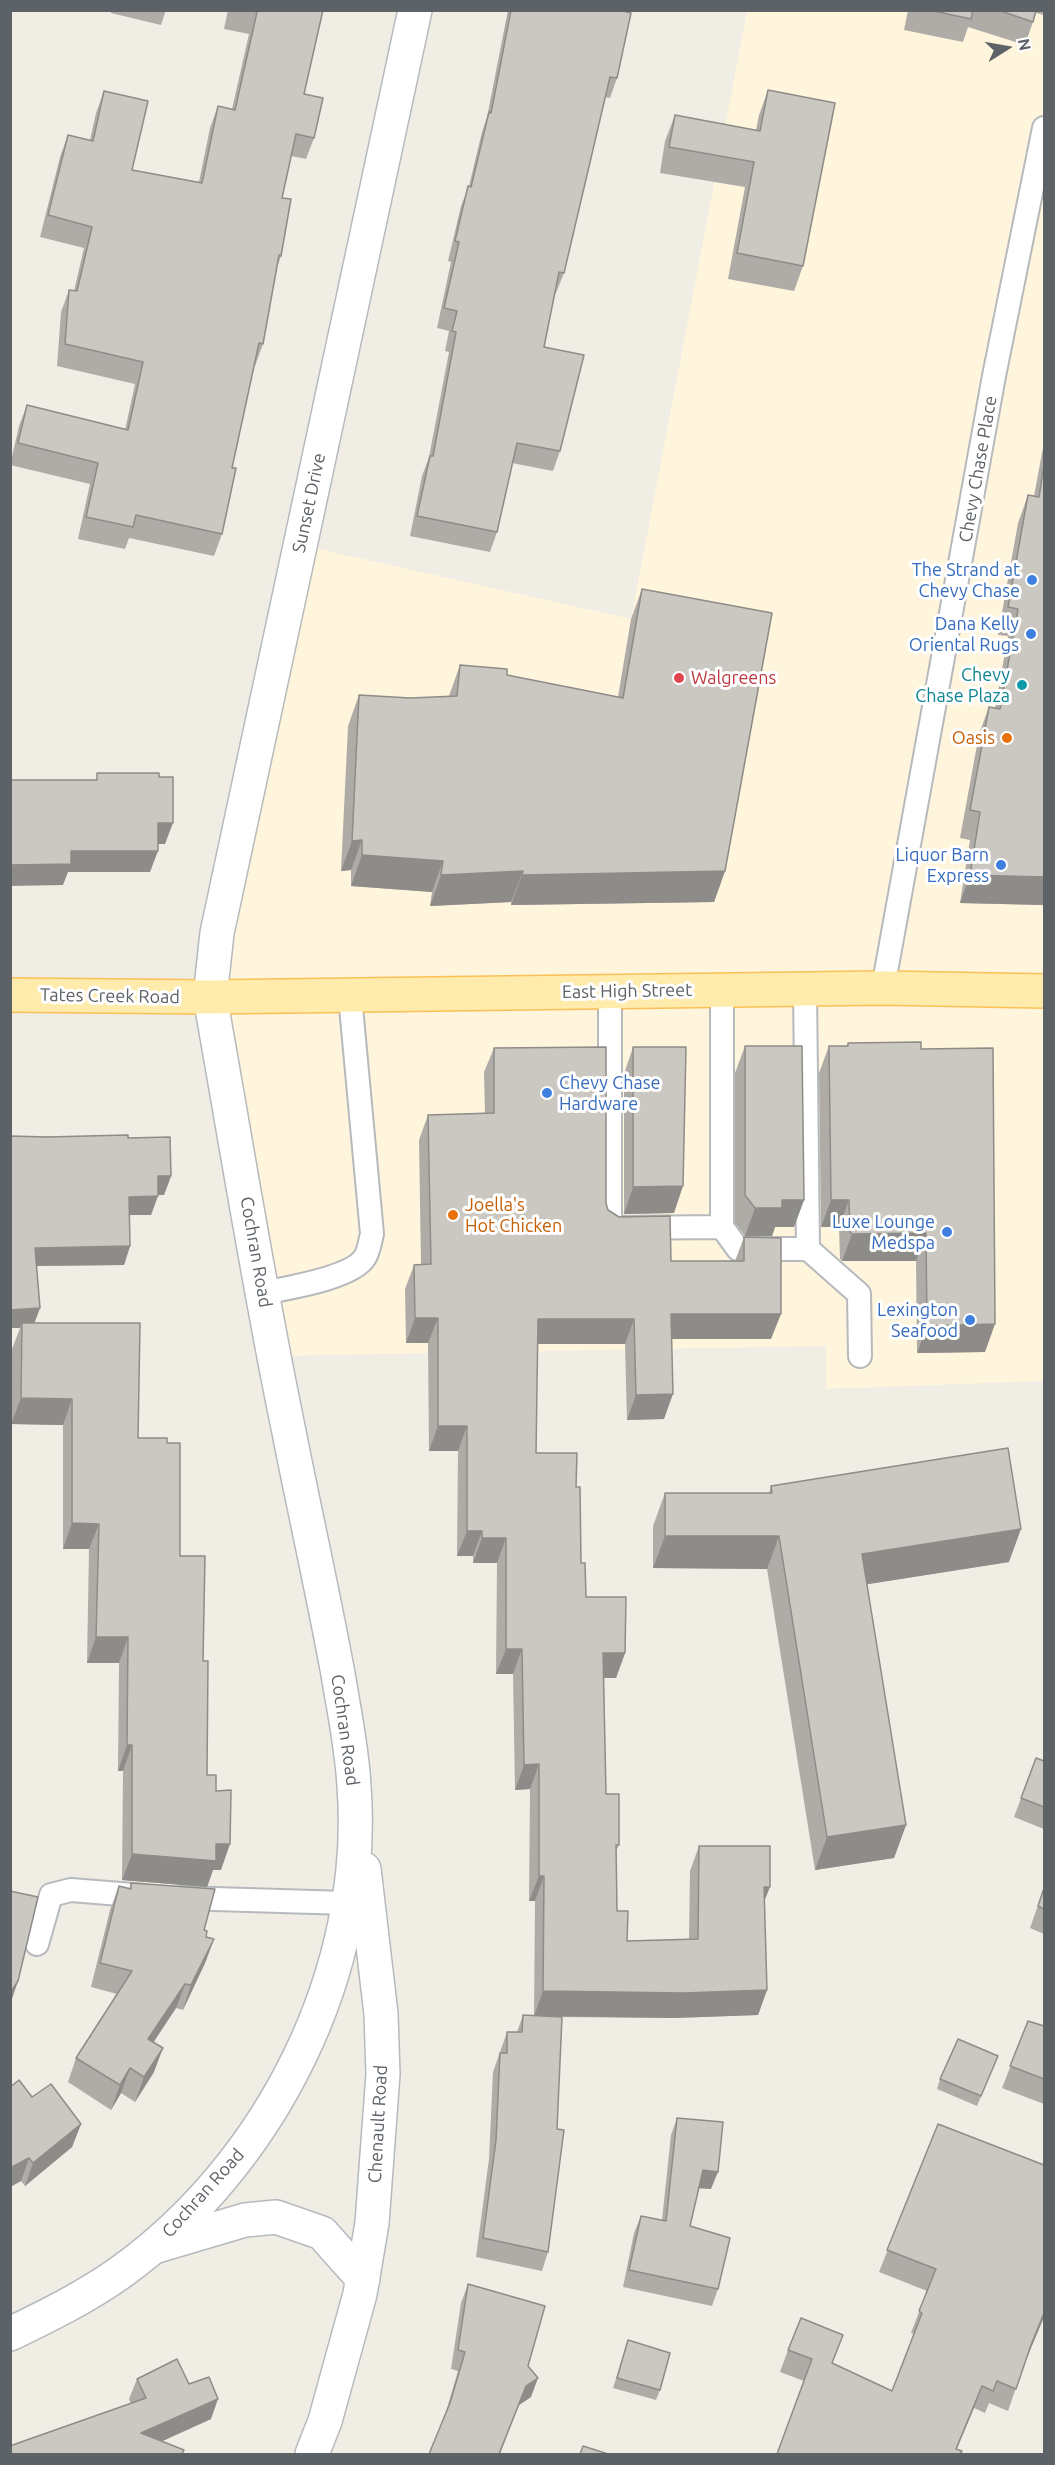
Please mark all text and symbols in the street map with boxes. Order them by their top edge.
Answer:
north arrow [977,18,1037,78]
text: N [1015,37,1035,52]
street label: Chevy Chase Place [954,394,1002,544]
street label: Sunset Drive [288,451,330,555]
place label: The Strand at Chevy Chase [912,559,1020,602]
marker: The Strand at Chevy Chase [1025,573,1039,587]
place label: Dana Kelly Oriental Rugs [909,613,1019,656]
marker: Dana Kelly Oriental Rugs [1024,627,1038,641]
place label: Chevy Chase Plaza [915,664,1010,706]
place label: Walgreens [691,667,776,689]
marker: Walgreens [672,671,686,685]
marker: Chevy Chase Plaza [1015,678,1029,692]
place label: Oasis [952,727,995,749]
marker: Oasis [1000,731,1014,745]
place label: Liquor Barn Express [895,844,989,886]
marker: Liquor Barn Express [994,858,1008,872]
street label: East High Street [562,979,692,1003]
street label: Tates Creek Road [40,984,180,1008]
place label: Chevy Chase Hardware [559,1072,660,1114]
marker: Chevy Chase Hardware [540,1086,554,1100]
place label: Joella's Hot Chicken [465,1194,562,1236]
street label: Cochran Road [236,1195,276,1309]
marker: Joella's Hot Chicken [446,1208,460,1222]
place label: Luxe Lounge Medspa [832,1211,935,1254]
marker: Luxe Lounge Medspa [940,1225,954,1239]
place label: Lexington Seafood [877,1299,958,1342]
marker: Lexington Seafood [963,1313,977,1327]
street label: Cochran Road [327,1673,363,1787]
street label: Chenault Road [364,2064,392,2184]
street label: Cochran Road [157,2144,249,2242]

